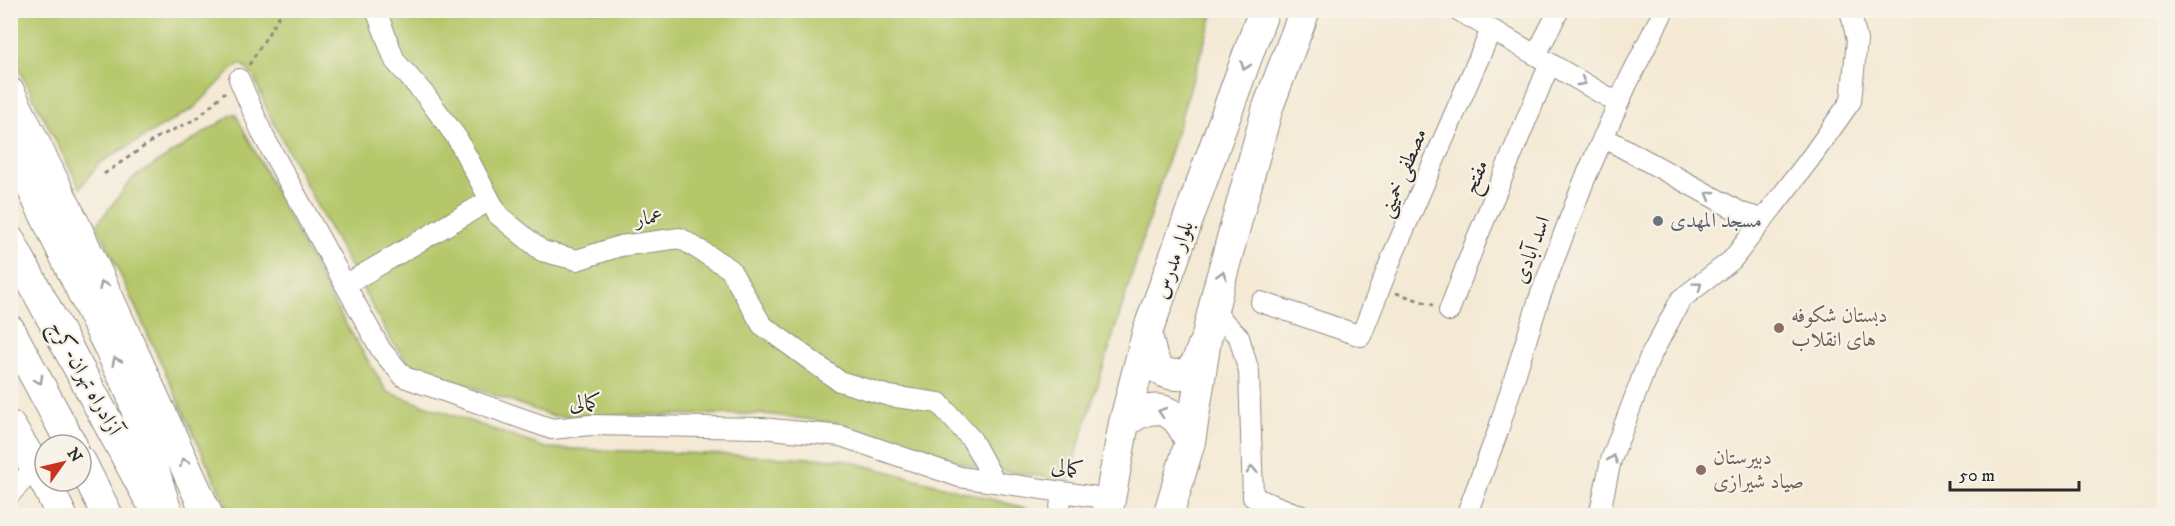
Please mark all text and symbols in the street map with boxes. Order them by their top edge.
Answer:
one-way arrow [1240,60,1253,71]
one-way arrow [1575,74,1586,86]
street label: مصطفی خمینی [1373,125,1434,222]
street label: مفتح [1457,156,1499,200]
one-way arrow [1706,191,1716,202]
street label: عمار [631,203,665,233]
place label: مسجد المهدی [1670,208,1762,234]
street label: اسد آبادی [1506,212,1557,287]
marker: مسجد المهدی [1651,214,1665,228]
street label: بلوار مدرس [1148,218,1200,302]
one-way arrow [1215,270,1228,280]
one-way arrow [98,280,110,291]
one-way arrow [1691,283,1702,294]
place label: دبستان شکوفه های انقلاب [1791,303,1888,353]
street label: آزادراه تهران-کرج [38,316,129,444]
marker: دبستان شکوفه های انقلاب [1772,321,1786,335]
one-way arrow [112,356,123,367]
one-way arrow [32,374,43,385]
street label: کمالی [568,389,602,417]
one-way arrow [1158,407,1168,419]
north arrow [33,433,93,493]
text: N [63,444,87,466]
place label: دبیرستان صیاد شیرازی [1713,445,1804,495]
street label: کمالی [1049,453,1085,483]
one-way arrow [1606,454,1618,465]
scale bar [1950,454,2079,492]
one-way arrow [180,457,192,468]
marker: دبیرستان صیاد شیرازی [1694,463,1708,477]
one-way arrow [1246,465,1258,474]
text: 50 m [1959,465,1995,487]

